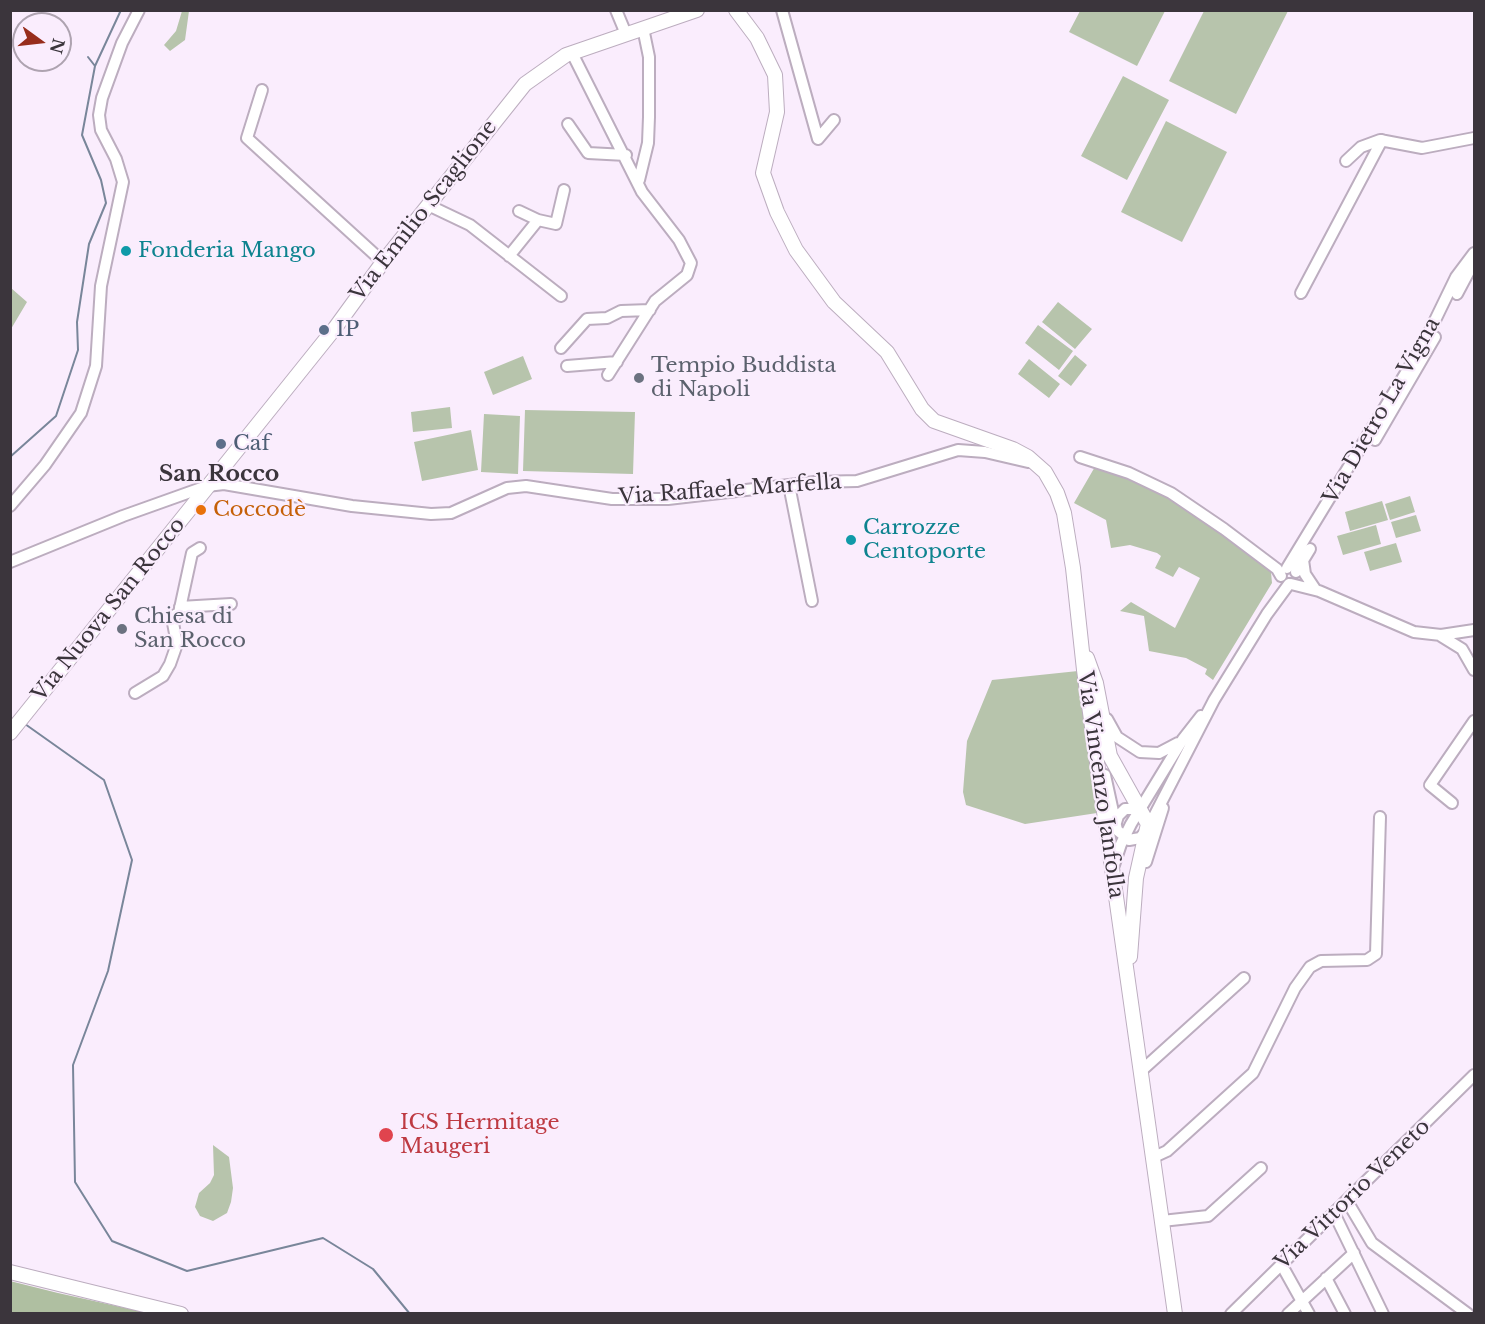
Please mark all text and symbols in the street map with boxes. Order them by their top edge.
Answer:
north arrow [12,12,72,72]
text: N [46,36,69,56]
street label: Via Emilio Scaglione [345,115,503,307]
place label: Fonderia Mango [138,238,316,264]
marker: Fonderia Mango [119,244,133,258]
street label: Via Dietro La Vigna [1318,313,1446,509]
place label: IP [336,317,359,343]
marker: IP [317,323,331,337]
place label: Tempio Buddista di Napoli [651,353,836,403]
marker: Tempio Buddista di Napoli [632,371,646,385]
place label: Caf [233,431,270,457]
marker: Caf [214,437,228,451]
district label: San Rocco [159,462,279,488]
street label: Via Raffaele Marfella [618,470,842,510]
place label: Coccodè [213,497,306,523]
marker: Coccodè [194,503,208,517]
street label: Via Nuova San Rocco [27,513,191,707]
place label: Carrozze Centoporte [863,515,986,565]
marker: Carrozze Centoporte [844,533,858,547]
place label: Chiesa di San Rocco [134,604,246,654]
marker: Chiesa di San Rocco [115,622,129,636]
street label: Via Vincenzo Janfolla [1072,670,1128,900]
place label: ICS Hermitage Maugeri [400,1110,560,1160]
street label: Via Vittorio Veneto [1270,1114,1436,1276]
marker: ICS Hermitage Maugeri [377,1126,395,1144]

